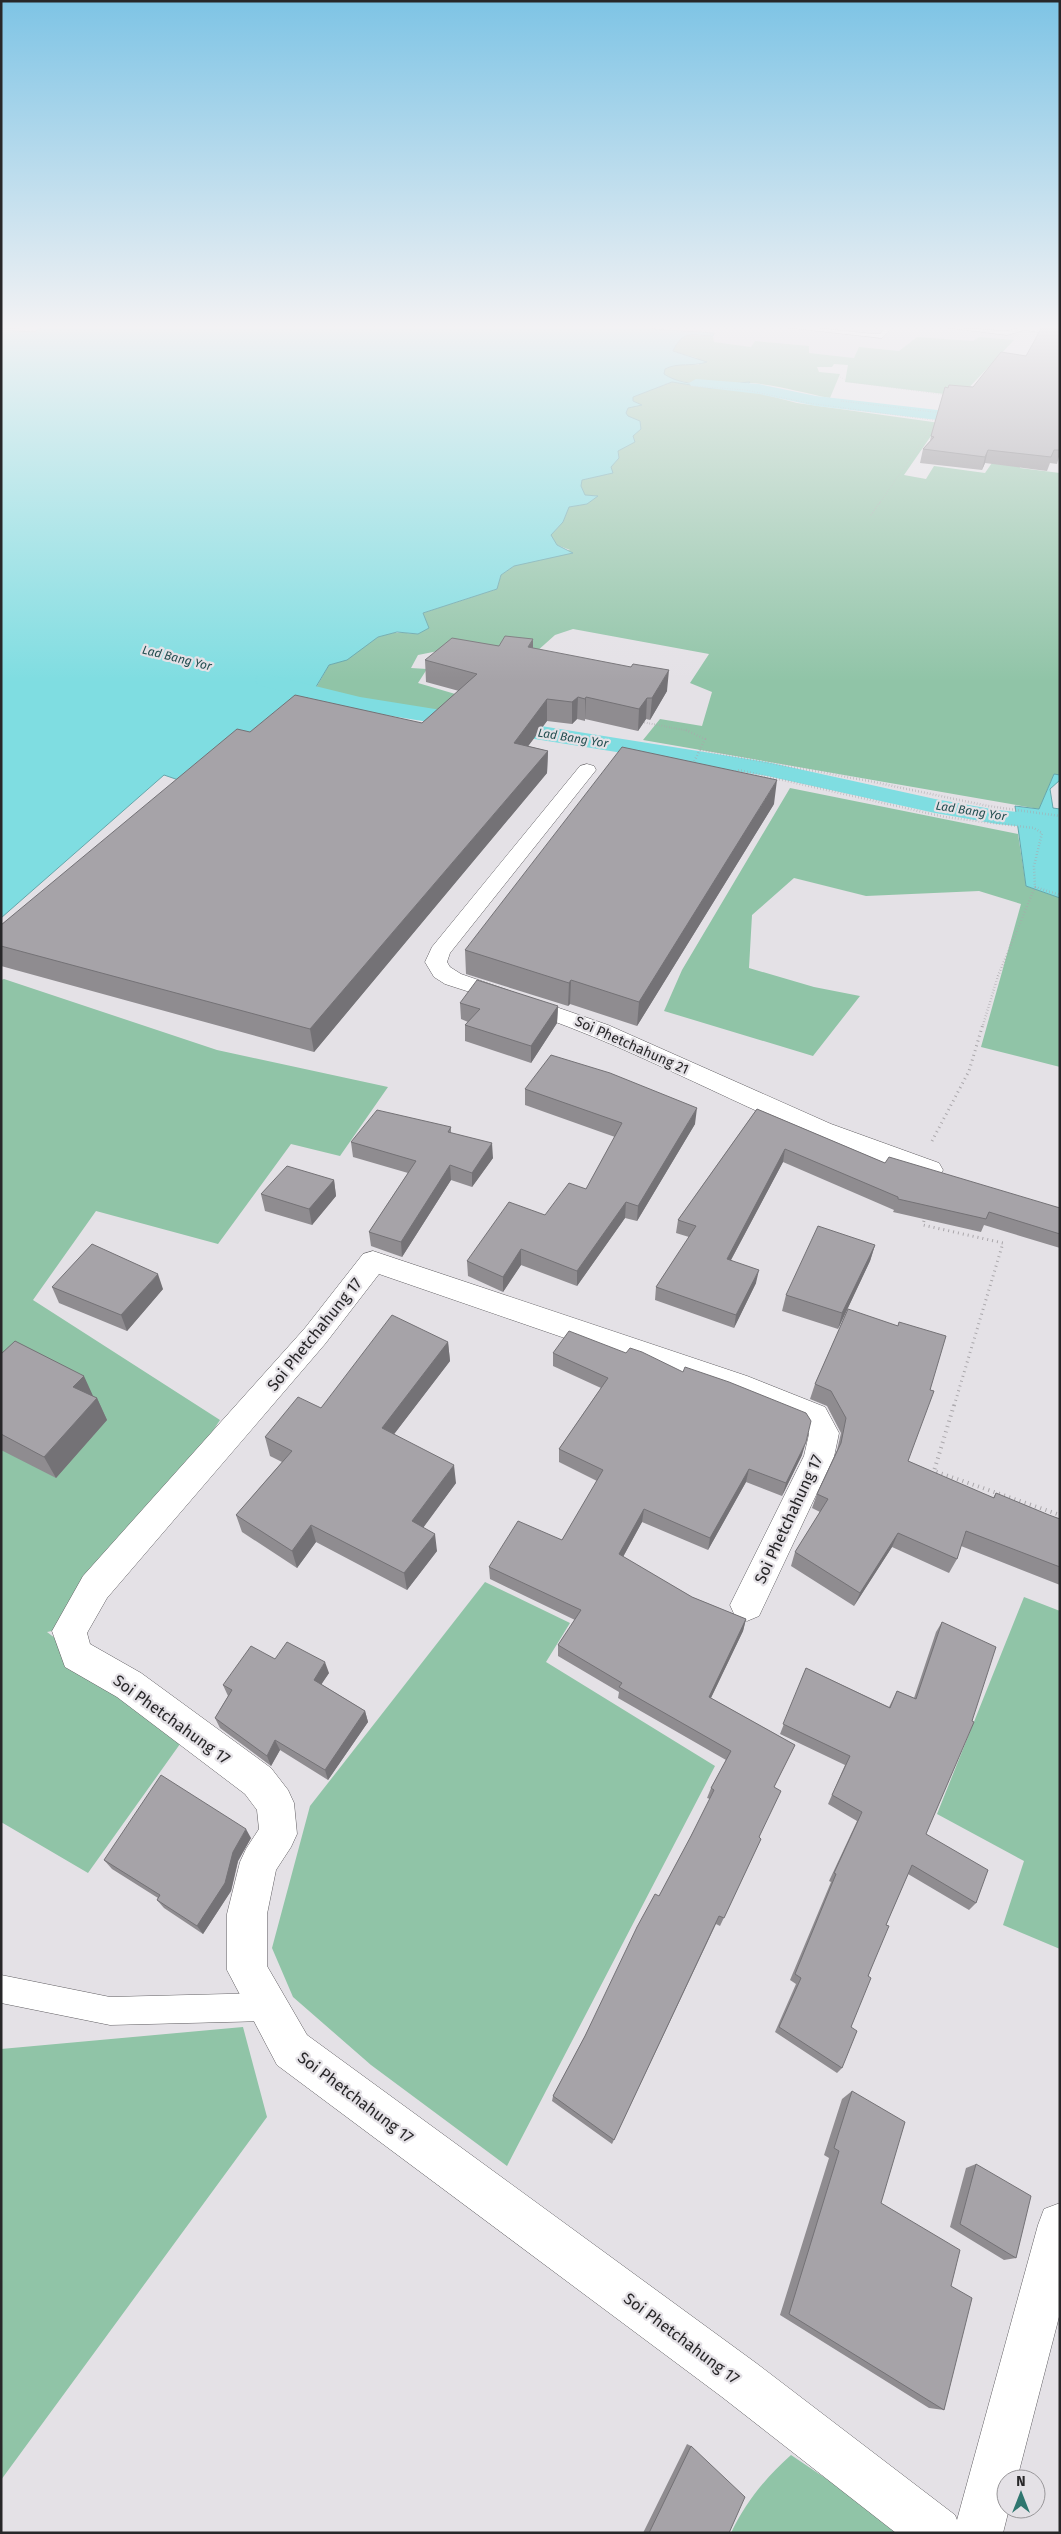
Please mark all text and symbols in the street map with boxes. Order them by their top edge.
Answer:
water label: Lad Bang Yor [141,643,214,673]
water label: Lad Bang Yor [537,726,610,751]
water label: Lad Bang Yor [935,799,1008,824]
street label: Soi Phetchahung 21 [572,1013,691,1078]
street label: Soi Phetchahung 17 [263,1274,366,1395]
street label: Soi Phetchahung 17 [750,1452,827,1587]
street label: Soi Phetchahung 17 [110,1671,234,1768]
street label: Soi Phetchahung 17 [294,2048,417,2147]
street label: Soi Phetchahung 17 [620,2289,743,2388]
north arrow [996,2469,1046,2519]
text: N [1016,2473,1026,2490]

